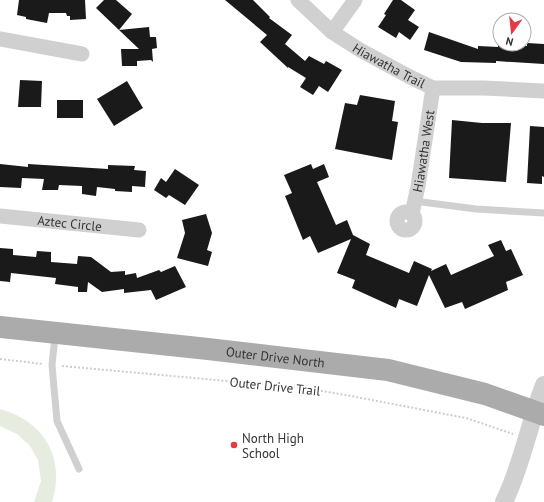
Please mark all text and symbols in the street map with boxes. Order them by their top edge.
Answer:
north arrow [492,12,532,52]
text: N [504,34,515,49]
street label: Hiawatha Trail [349,40,428,92]
street label: Hiawatha West [409,108,439,194]
street label: Aztec Circle [37,212,103,235]
street label: Outer Drive North [225,343,326,372]
street label: Outer Drive Trail [229,373,321,400]
place label: North High School [242,430,304,462]
marker: North High School [229,440,239,450]

